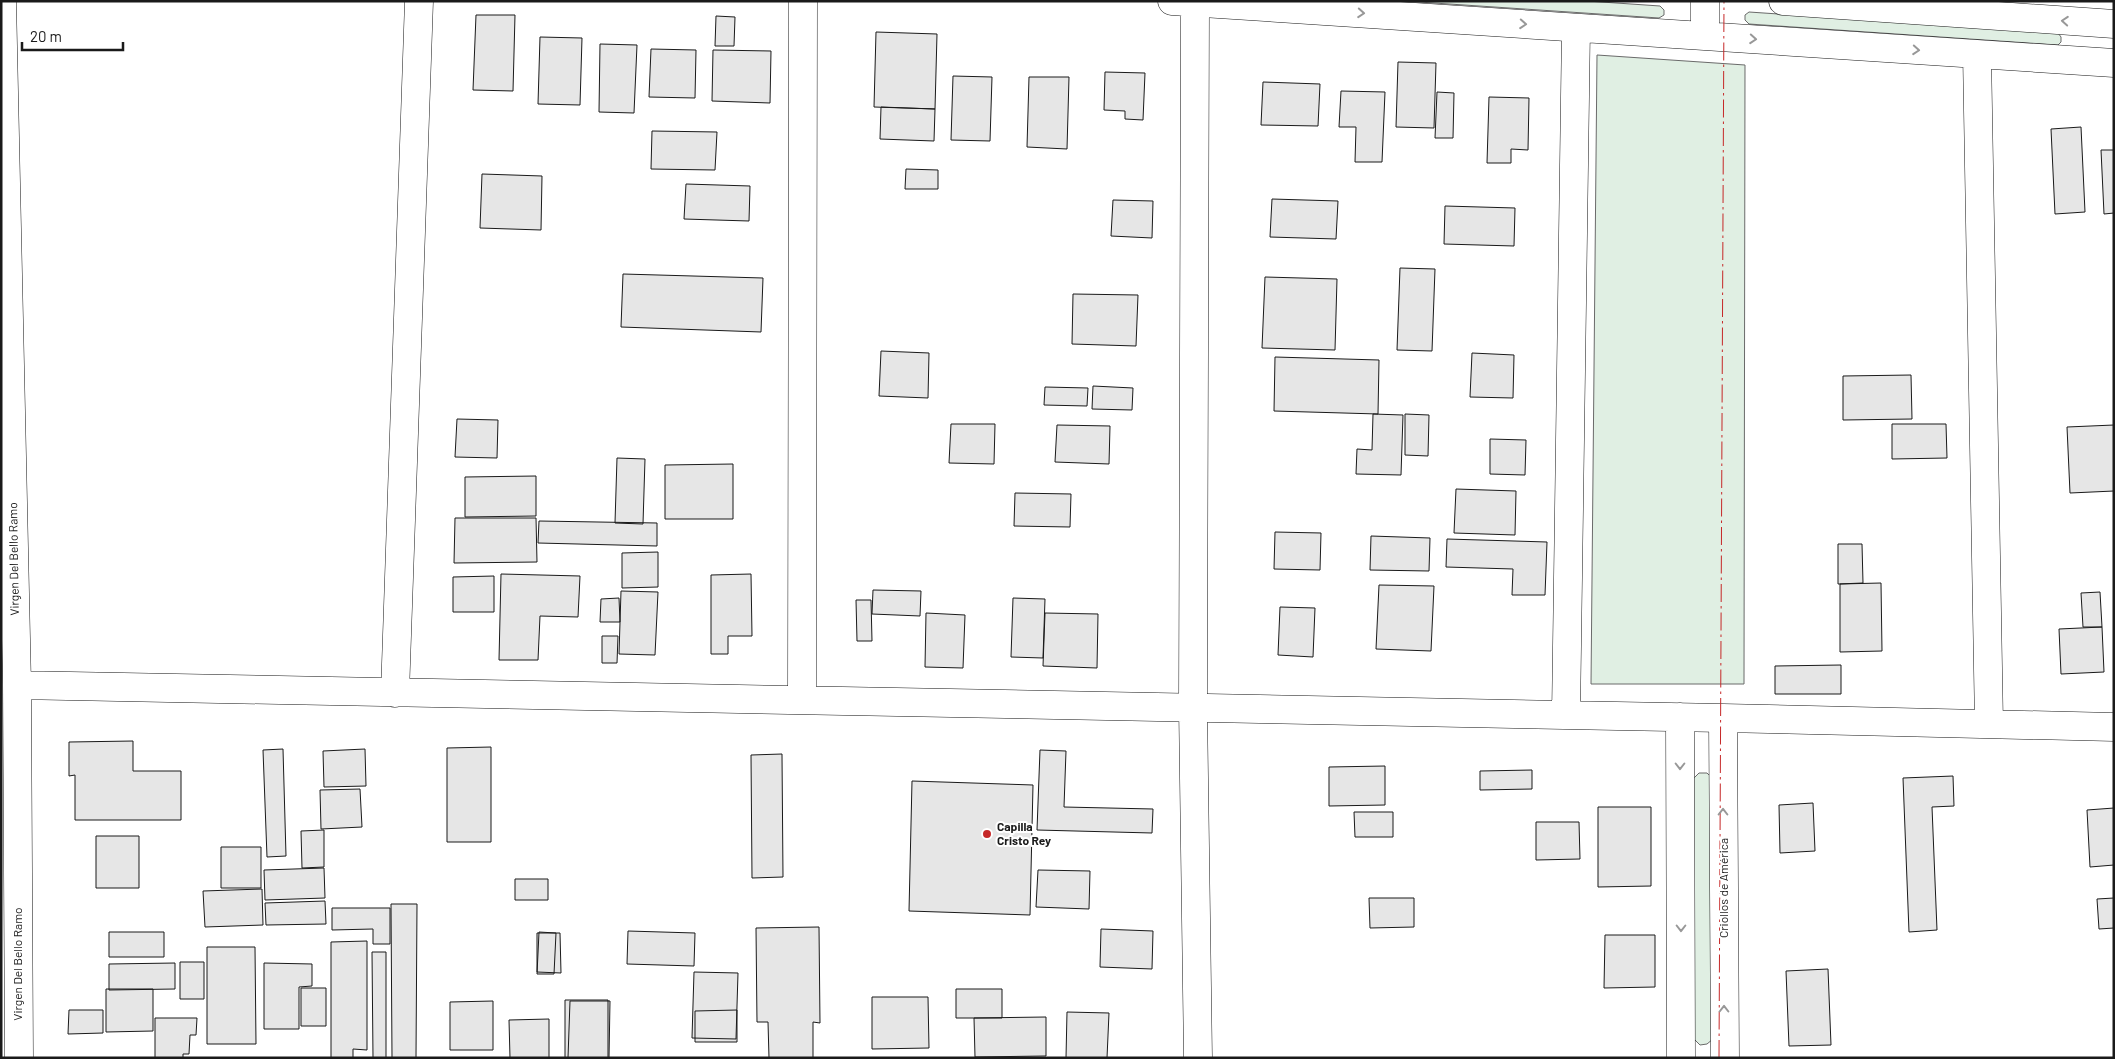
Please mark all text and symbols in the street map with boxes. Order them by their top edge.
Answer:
one-way arrow [1357,8,1365,19]
one-way arrow [2061,16,2069,27]
one-way arrow [1519,19,1527,30]
scale bar [22,20,124,52]
text: 20 m [30,27,62,45]
one-way arrow [1750,34,1758,45]
one-way arrow [1912,45,1920,56]
street label: Virgen Del Bello Ramo [5,502,21,616]
one-way arrow [1675,762,1685,770]
one-way arrow [1718,807,1728,815]
place label: Capilla Cristo Rey [997,819,1051,847]
marker: Capilla Cristo Rey [981,828,993,840]
street label: Criollos de América [1716,838,1730,938]
street label: Virgen Del Bello Ramo [10,907,24,1021]
one-way arrow [1675,925,1686,933]
one-way arrow [1719,1005,1729,1012]

